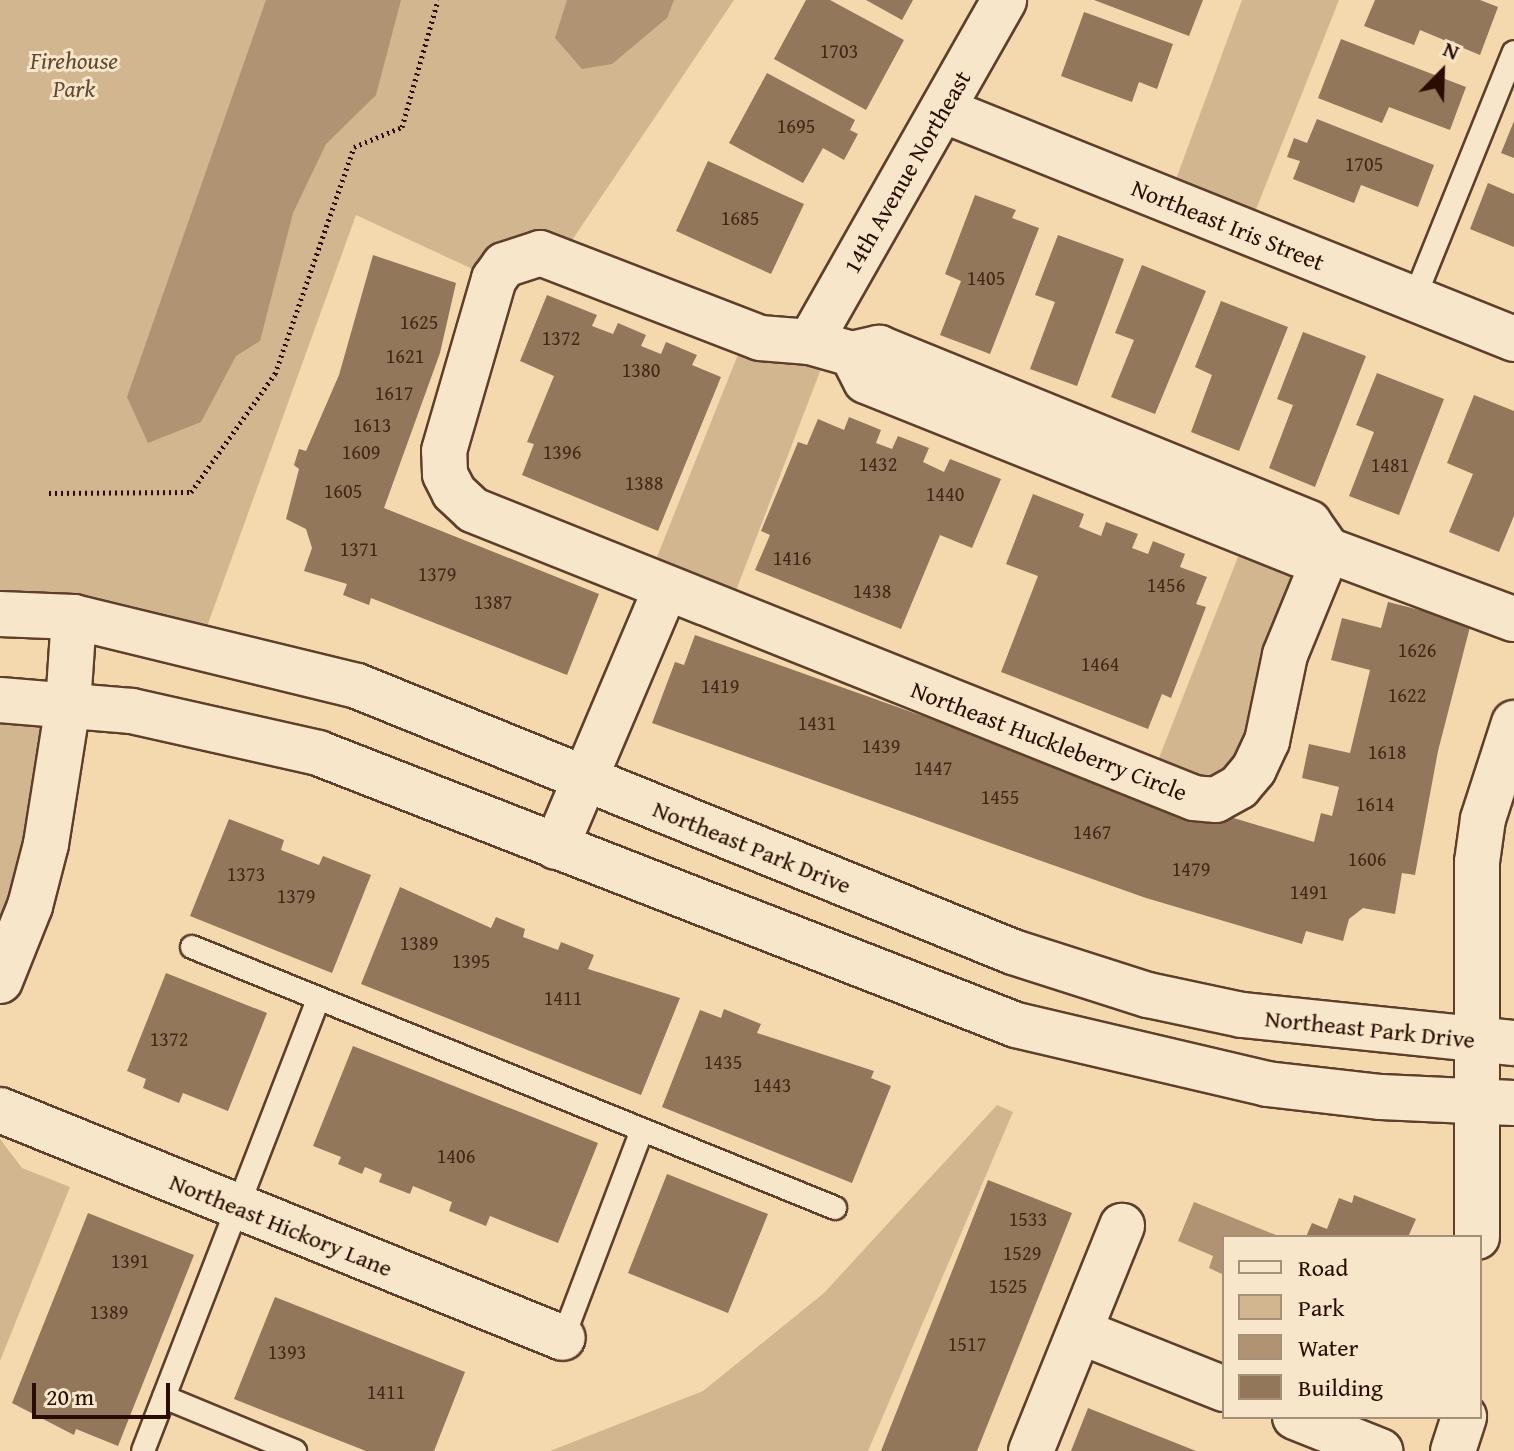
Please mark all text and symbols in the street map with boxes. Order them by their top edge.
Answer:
north arrow [1402,32,1482,112]
text: N [1438,32,1464,68]
house number: 1703 [820,38,858,62]
park label: Firehouse Park [30,47,118,103]
street label: 14th Avenue Northeast [837,65,977,279]
house number: 1695 [777,113,815,137]
house number: 1705 [1345,151,1383,175]
street label: Northeast Iris Street [1127,173,1329,277]
house number: 1685 [721,205,759,229]
house number: 1405 [967,265,1005,289]
house number: 1625 [400,309,438,333]
house number: 1372 [542,325,580,349]
house number: 1621 [386,343,424,367]
house number: 1380 [622,357,660,381]
house number: 1617 [375,380,413,404]
house number: 1613 [353,412,391,436]
house number: 1609 [342,439,380,463]
house number: 1396 [543,439,581,463]
house number: 1432 [859,451,897,475]
house number: 1481 [1371,452,1409,476]
house number: 1388 [625,470,663,494]
house number: 1605 [324,478,362,502]
house number: 1440 [926,481,964,505]
house number: 1371 [340,536,378,560]
house number: 1416 [773,545,811,569]
house number: 1379 [418,561,456,585]
house number: 1456 [1147,572,1185,596]
house number: 1438 [853,578,891,602]
house number: 1387 [474,589,512,613]
house number: 1626 [1398,637,1436,661]
house number: 1464 [1081,651,1119,675]
house number: 1419 [701,673,739,697]
street label: Northeast Huckleberry Circle [907,675,1191,807]
house number: 1622 [1388,682,1426,706]
house number: 1431 [798,710,836,734]
house number: 1439 [862,733,900,757]
house number: 1618 [1368,739,1406,763]
house number: 1447 [914,755,952,779]
house number: 1455 [981,784,1019,808]
house number: 1614 [1356,791,1394,815]
street label: Northeast Park Drive [649,794,855,900]
house number: 1467 [1073,819,1111,843]
house number: 1606 [1348,846,1386,870]
house number: 1479 [1172,856,1210,880]
house number: 1373 [227,861,265,885]
house number: 1491 [1290,879,1328,903]
house number: 1379 [277,883,315,907]
house number: 1389 [400,930,438,954]
house number: 1395 [452,948,490,972]
house number: 1411 [544,985,582,1009]
street label: Northeast Park Drive [1264,1004,1476,1054]
house number: 1372 [150,1026,188,1050]
house number: 1435 [704,1049,742,1073]
house number: 1443 [753,1072,791,1096]
house number: 1406 [437,1143,475,1167]
street label: Northeast Hickory Lane [166,1167,396,1283]
house number: 1533 [1009,1206,1047,1230]
legend [1222,1235,1482,1419]
house number: 1529 [1003,1240,1041,1264]
house number: 1391 [111,1248,149,1272]
text: Road [1298,1250,1348,1285]
house number: 1525 [989,1273,1027,1297]
text: Park [1298,1290,1344,1325]
house number: 1389 [90,1299,128,1323]
text: Water [1298,1330,1358,1365]
house number: 1517 [948,1331,986,1355]
house number: 1393 [268,1339,306,1363]
scale bar [36,1367,174,1417]
text: Building [1298,1370,1383,1405]
text: 20 m [46,1379,94,1414]
house number: 1411 [367,1379,405,1403]

